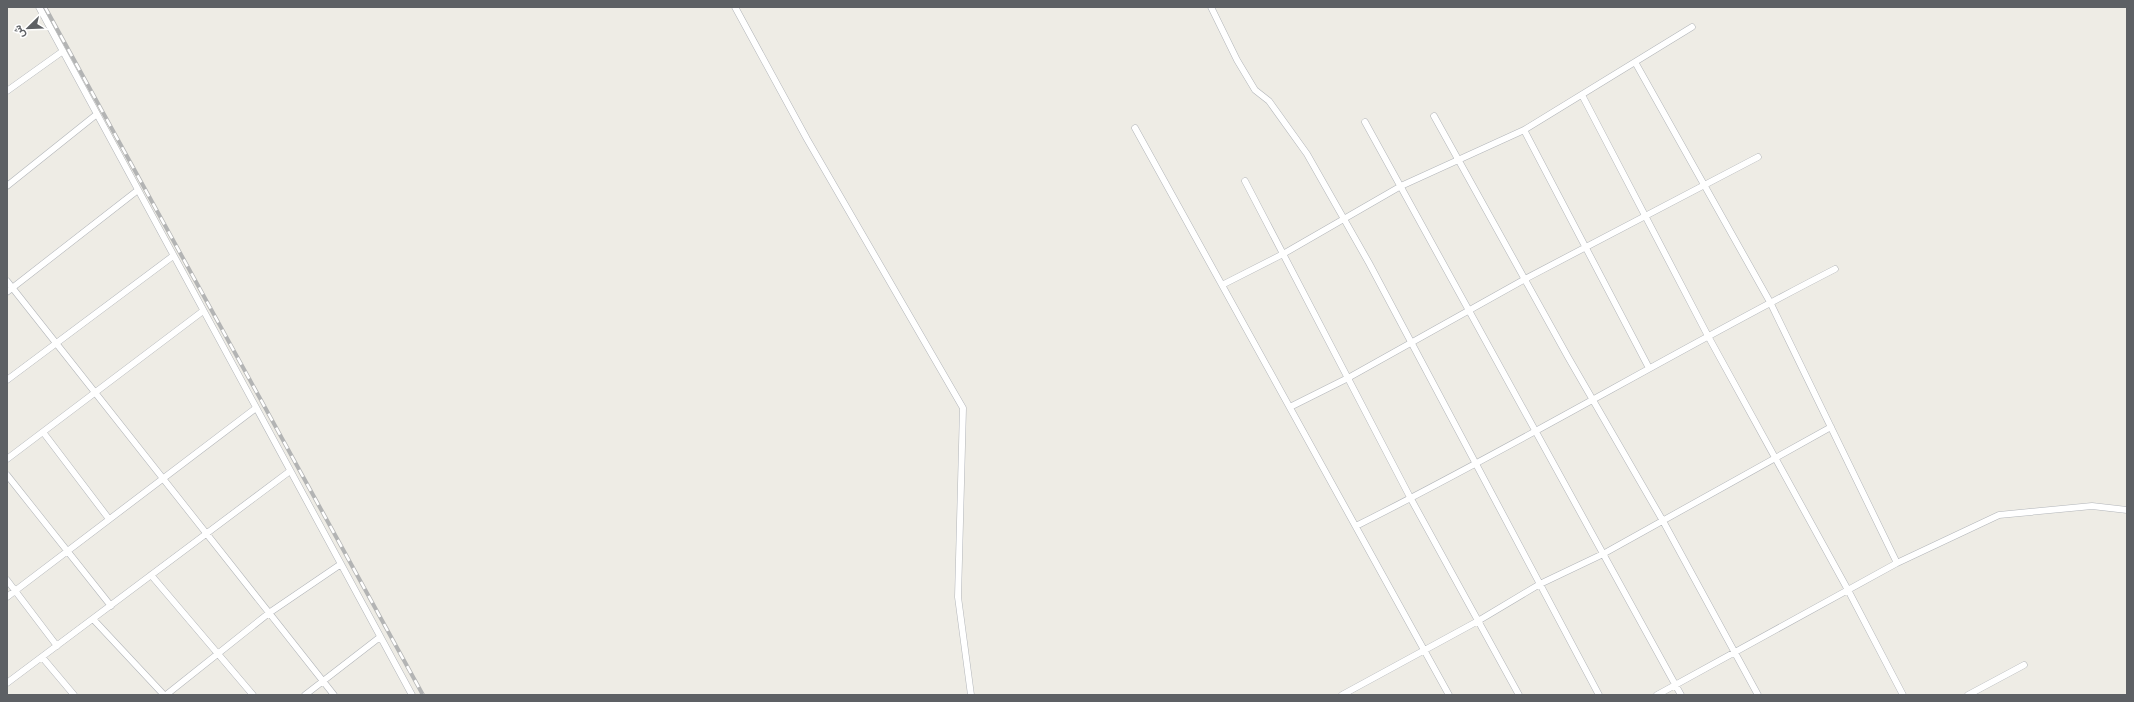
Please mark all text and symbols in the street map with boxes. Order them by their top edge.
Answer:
north arrow [8,8,48,48]
text: ش [10,23,28,41]

